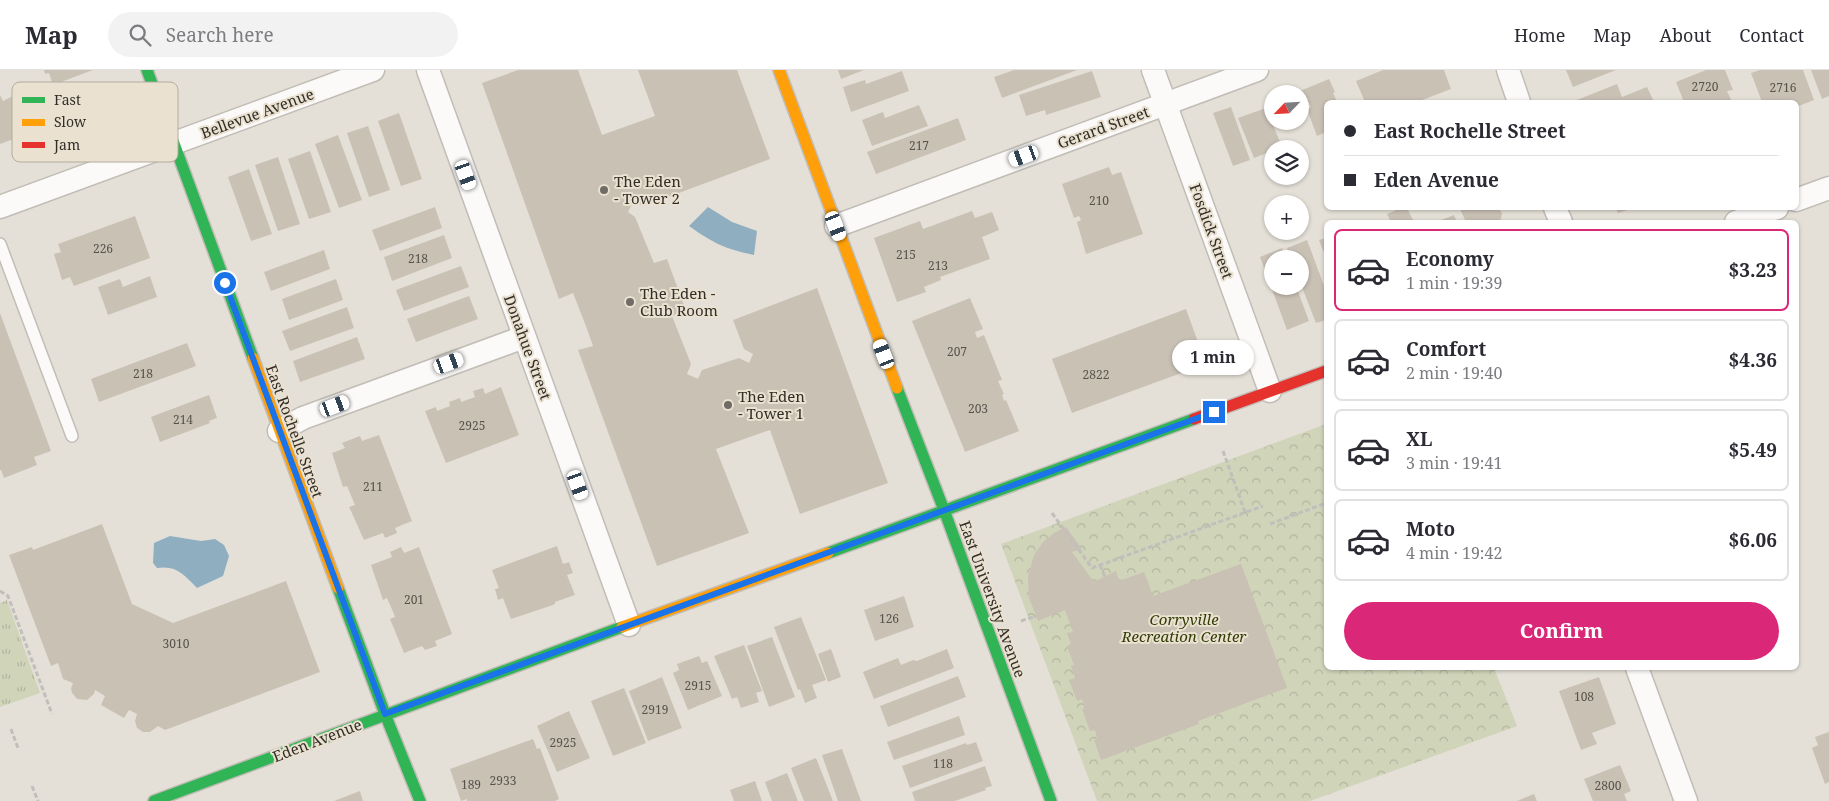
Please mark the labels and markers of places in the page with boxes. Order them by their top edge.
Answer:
place label: The Eden - Tower 2 [614,171,681,208]
marker: The Eden - Tower 2 [598,184,610,196]
place label: The Eden - Club Room [640,283,718,320]
marker: The Eden - Club Room [624,296,636,308]
place label: The Eden - Tower 1 [738,386,805,423]
marker: The Eden - Tower 1 [722,399,734,411]

